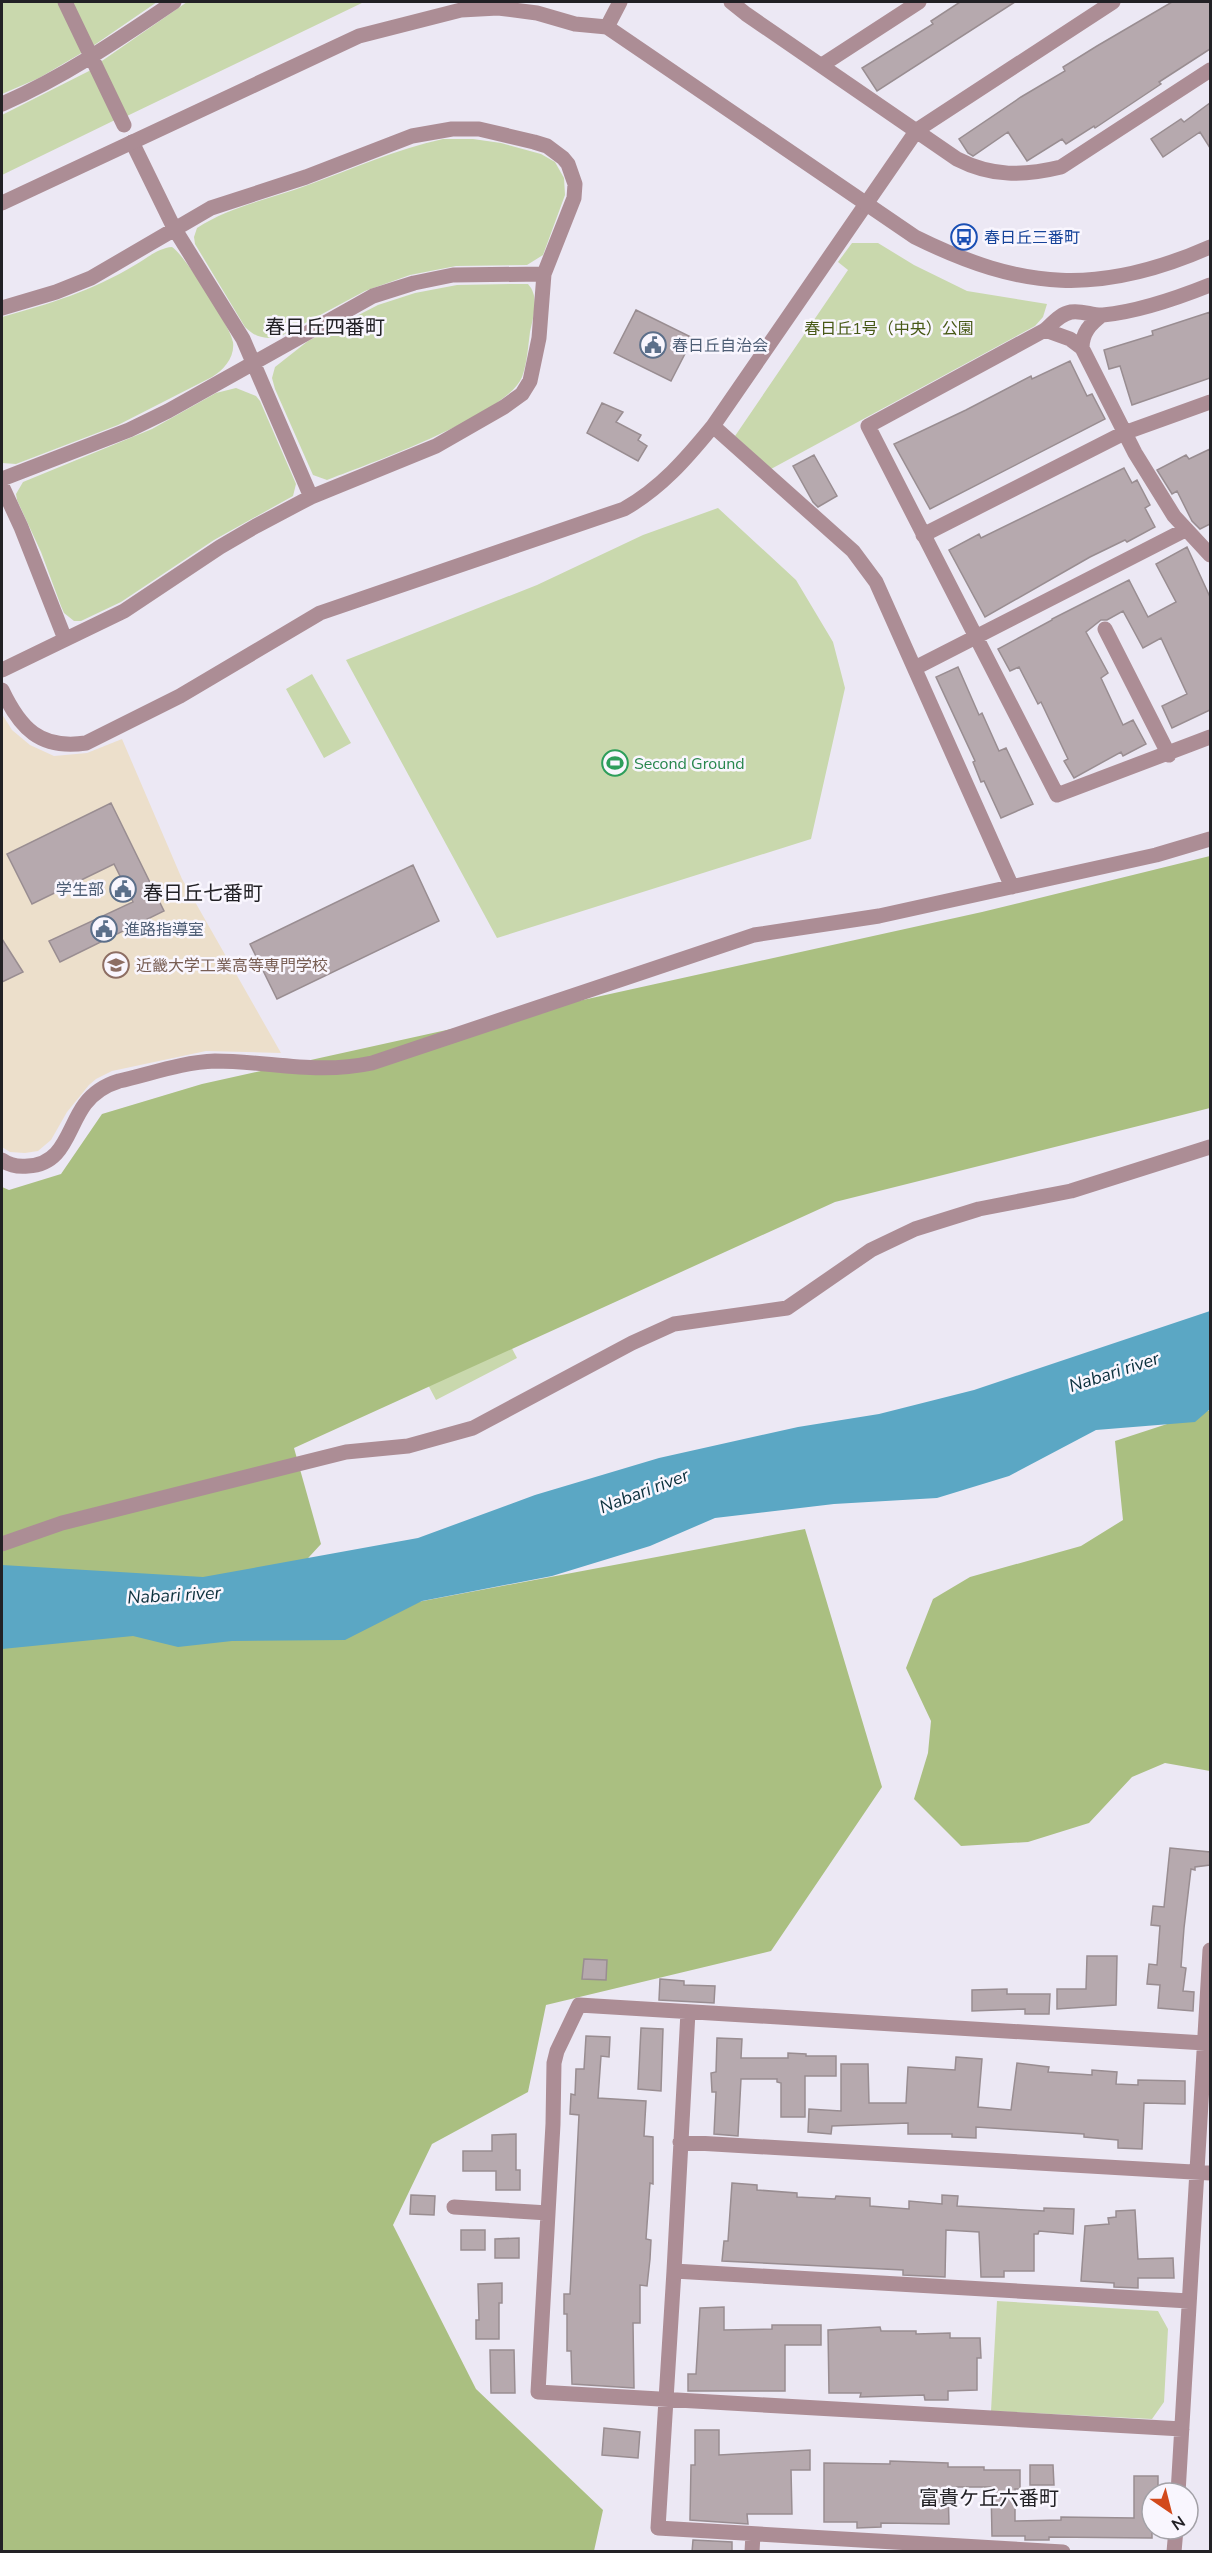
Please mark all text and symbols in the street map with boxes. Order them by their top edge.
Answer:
bus stop icon: 春日丘三番町 [949,222,979,252]
place label: 春日丘三番町 [984,227,1080,249]
district label: 春日丘四番町 [265,314,385,341]
park label: 春日丘1号（中央）公園 [804,318,974,340]
public building icon: 春日丘自治会 [638,330,668,360]
place label: 春日丘自治会 [672,335,768,357]
sports icon: Second Ground [600,748,630,778]
place label: Second Ground [634,753,745,775]
public building icon: 学生部 [108,874,138,904]
place label: 学生部 [56,879,104,901]
district label: 春日丘七番町 [143,880,263,907]
public building icon: 進路指導室 [89,914,119,944]
place label: 進路指導室 [124,919,204,941]
school or university icon: 近畿大学工業高等専門学校 [101,950,131,980]
place label: 近畿大学工業高等専門学校 [136,955,328,977]
water label: Nabari river [1066,1346,1163,1398]
water label: Nabari river [596,1463,693,1519]
water label: Nabari river [126,1581,222,1609]
north arrow [1140,2481,1200,2541]
district label: 富貴ケ丘六番町 [919,2485,1059,2512]
text: N [1167,2510,1189,2535]

